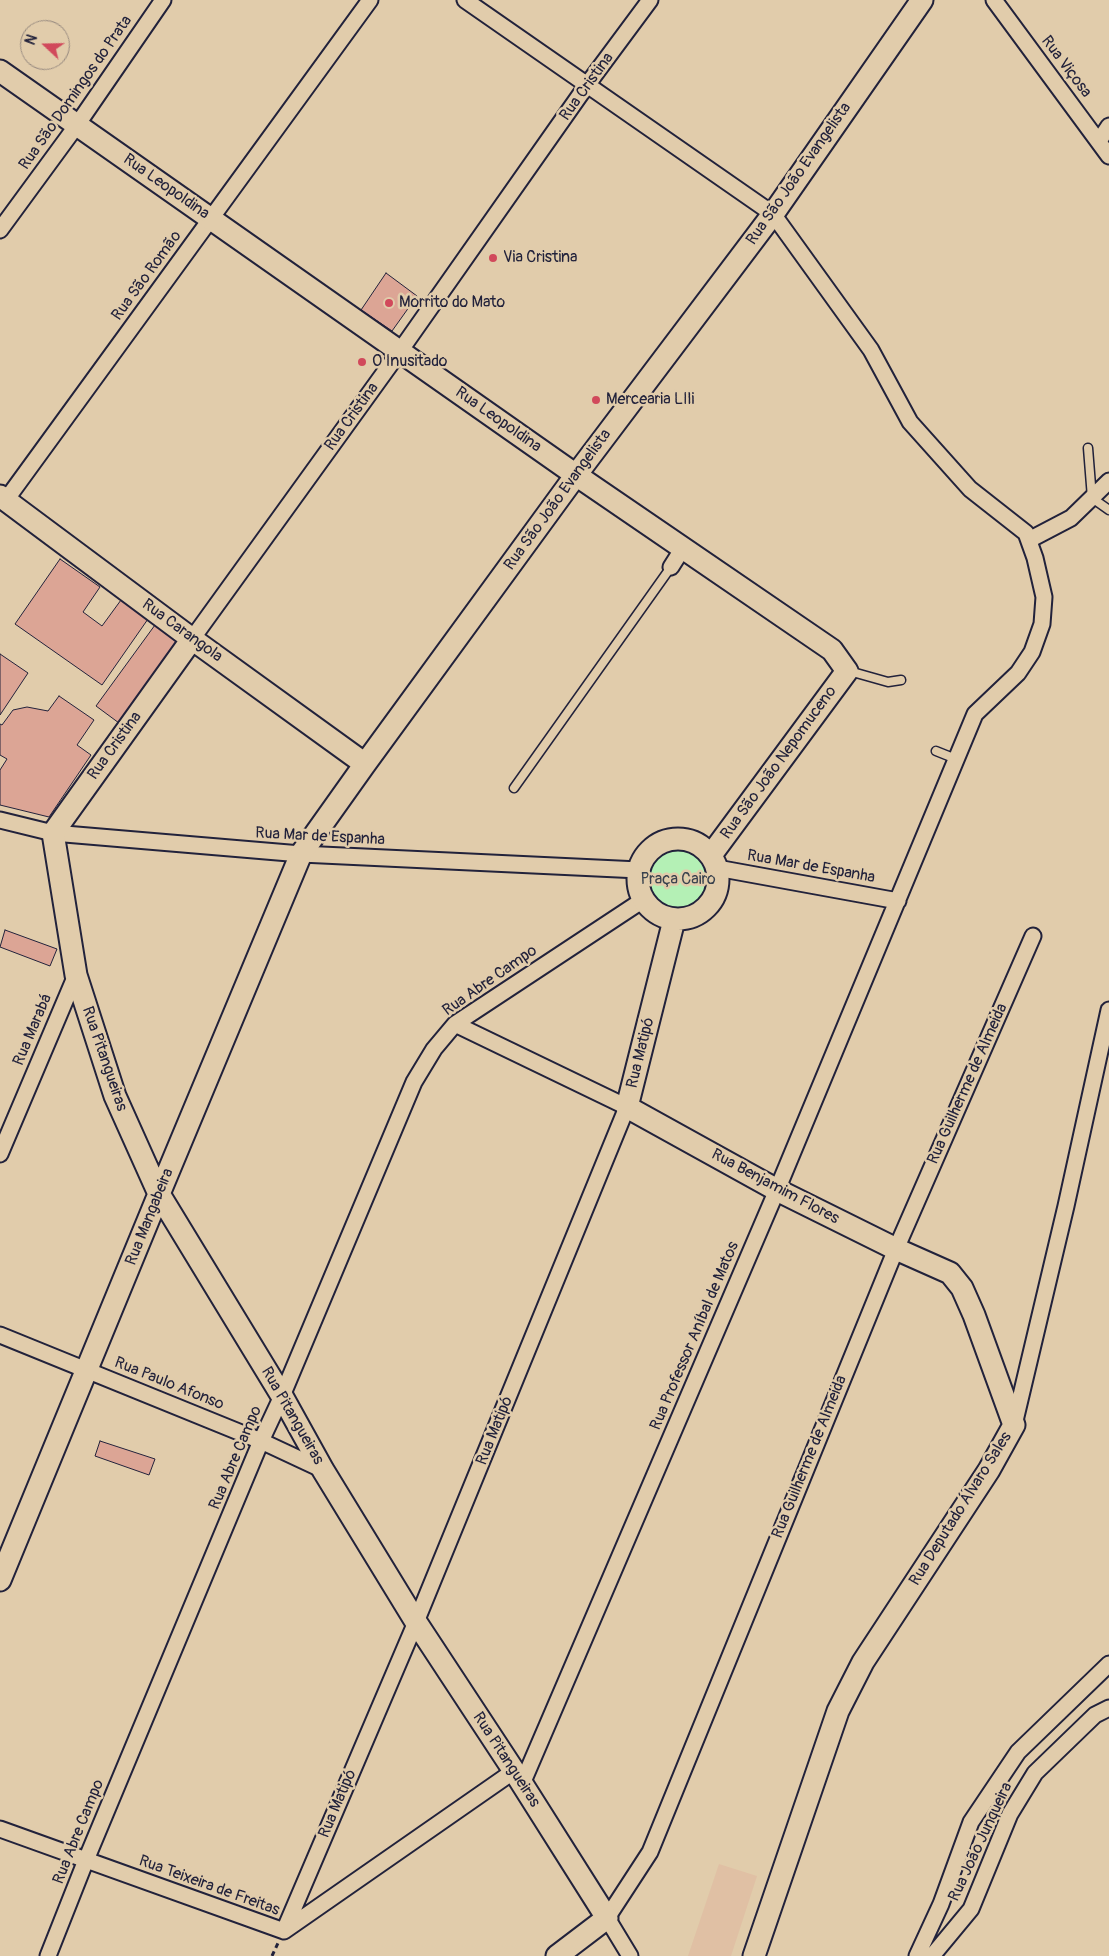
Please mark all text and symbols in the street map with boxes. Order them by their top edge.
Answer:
street label: Rua São Domingos do Prata [15,12,137,174]
north arrow [20,20,70,70]
text: N [22,32,41,47]
street label: Rua Viçosa [1037,32,1095,102]
street label: Rua Cristina [556,49,618,125]
street label: Rua São João Evangelista [742,99,856,249]
street label: Rua Leopoldina [119,150,213,224]
street label: Rua São Romão [108,227,186,325]
place label: Via Cristina [503,248,578,268]
marker: Via Cristina [487,252,499,264]
place label: Morrito do Mato [399,293,505,313]
marker: Morrito do Mato [383,297,395,309]
place label: O Inusitado [372,352,447,372]
marker: O Inusitado [356,356,368,368]
street label: Rua Cristina [321,379,383,455]
street label: Rua Leopoldina [451,383,545,457]
place label: Mercearia LIli [606,390,694,410]
marker: Mercearia LIli [590,394,602,406]
street label: Rua São João Evangelista [500,426,616,574]
street label: Rua Carangola [138,595,226,667]
street label: Rua São João Nepomuceno [717,683,841,843]
street label: Rua Cristina [84,708,146,784]
street label: Rua Mar de Espanha [255,824,385,850]
street label: Rua Mar de Espanha [745,846,877,888]
park label: Praça Cairo [640,870,716,890]
street label: Rua Abre Campo [439,941,541,1021]
street label: Rua Marabá [9,991,57,1069]
street label: Rua Guilherme de Almeida [924,1001,1012,1167]
street label: Rua Pitangueiras [77,1004,131,1114]
street label: Rua Matipó [623,1016,659,1090]
street label: Rua Benjamim Flores [708,1145,842,1229]
street label: Rua Mangabeira [122,1166,178,1268]
street label: Rua Professor Aníbal de Matos [647,1239,743,1433]
street label: Rua Paulo Afonso [111,1353,227,1415]
street label: Rua Pitangueiras [256,1364,328,1468]
street label: Rua Guilherme de Almeida [769,1373,851,1541]
street label: Rua Matipó [473,1394,517,1468]
street label: Rua Abre Campo [206,1403,266,1513]
street label: Rua Deputado Álvaro Sales [906,1429,1016,1589]
street label: Rua Pitangueiras [468,1709,544,1811]
street label: Rua Matipó [315,1767,361,1841]
street label: Rua Abre Campo [49,1777,109,1887]
street label: Rua João Junqueira [945,1779,1017,1905]
street label: Rua Teixeira de Freitas [136,1852,282,1920]

